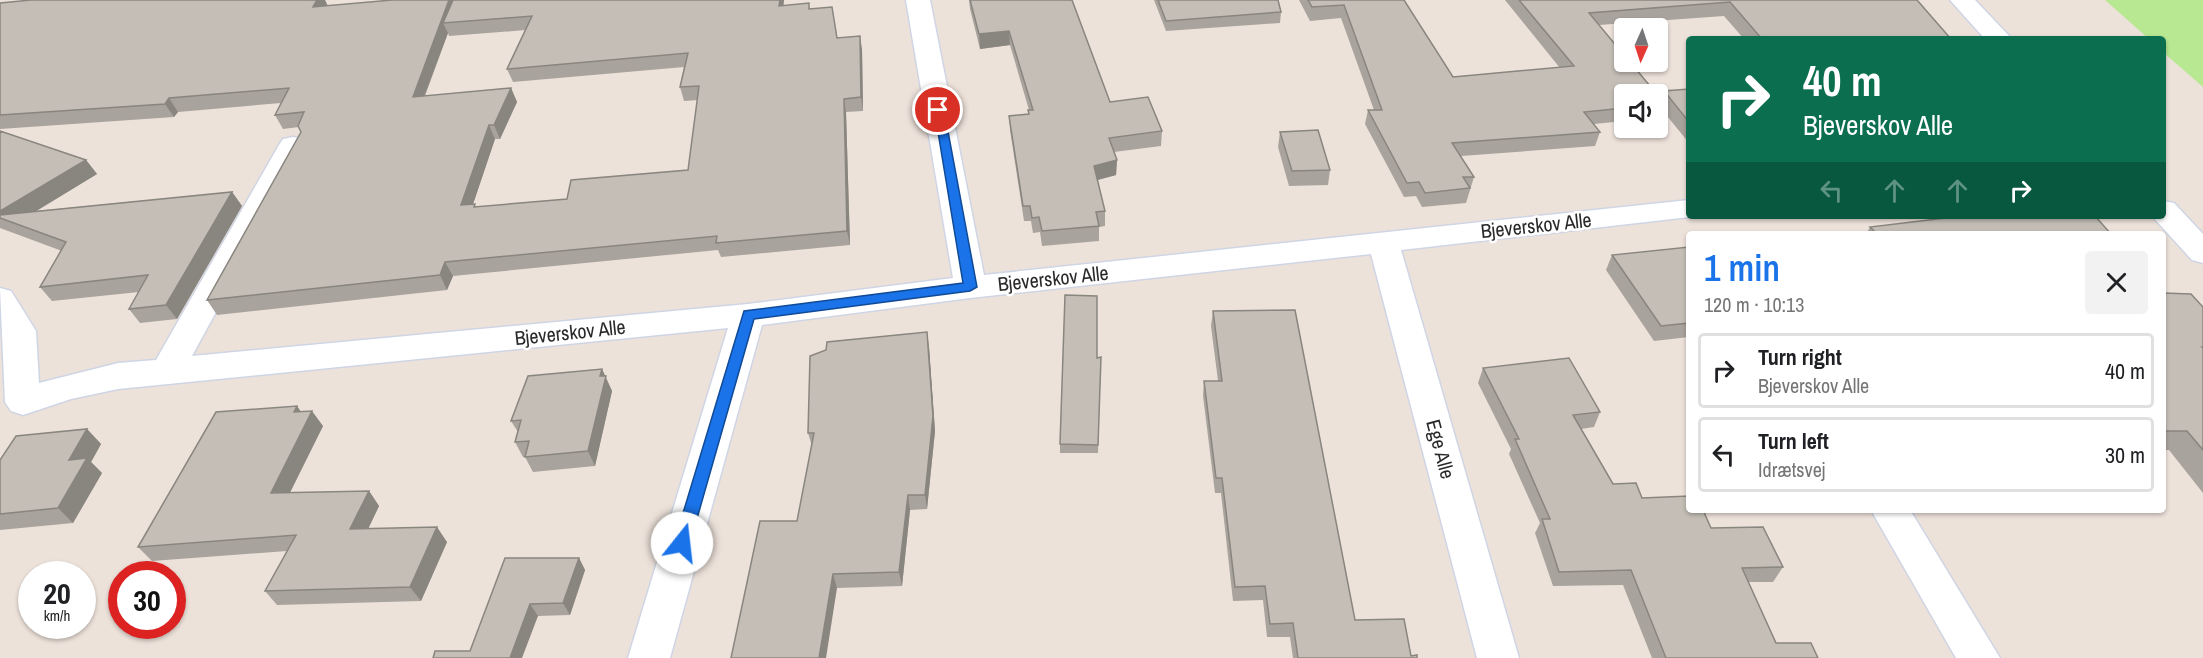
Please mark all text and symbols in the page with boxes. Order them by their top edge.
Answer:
north arrow [1614,18,1668,72]
map controls [1614,18,1668,138]
text: 40 m [1803,53,1882,109]
icon: right [1704,60,1782,138]
pin [912,84,963,135]
button: sound [1614,84,1668,138]
icon: arrive [921,93,954,126]
text: Bjeverskov Alle [1803,107,1953,143]
icon: left [1815,174,1848,207]
icon: ahead [1878,174,1911,207]
icon: ahead [1941,174,1974,207]
icon: right [2004,174,2037,207]
street label: Bjeverskov Alle [1479,206,1593,244]
text: 1 min [1704,244,1780,292]
button: close [2085,251,2148,314]
street label: Bjeverskov Alle [996,259,1110,297]
text: 120 m · 10:13 [1704,291,1804,318]
street label: Bjeverskov Alle [513,313,627,351]
text: Turn right [1758,342,1842,372]
icon: right [1707,354,1740,387]
text: 40 m [2105,356,2145,386]
text: Bjeverskov Alle [1758,372,1869,399]
street label: Ege Alle [1420,416,1462,482]
text: Turn left [1758,426,1829,456]
icon: left [1707,438,1740,471]
text: 30 m [2105,440,2145,470]
text: Idrætsvej [1758,456,1825,483]
position arrow [650,511,714,575]
speed limit sign: 30 [108,561,186,639]
text: 20 [43,573,71,613]
text: km/h [44,605,70,626]

